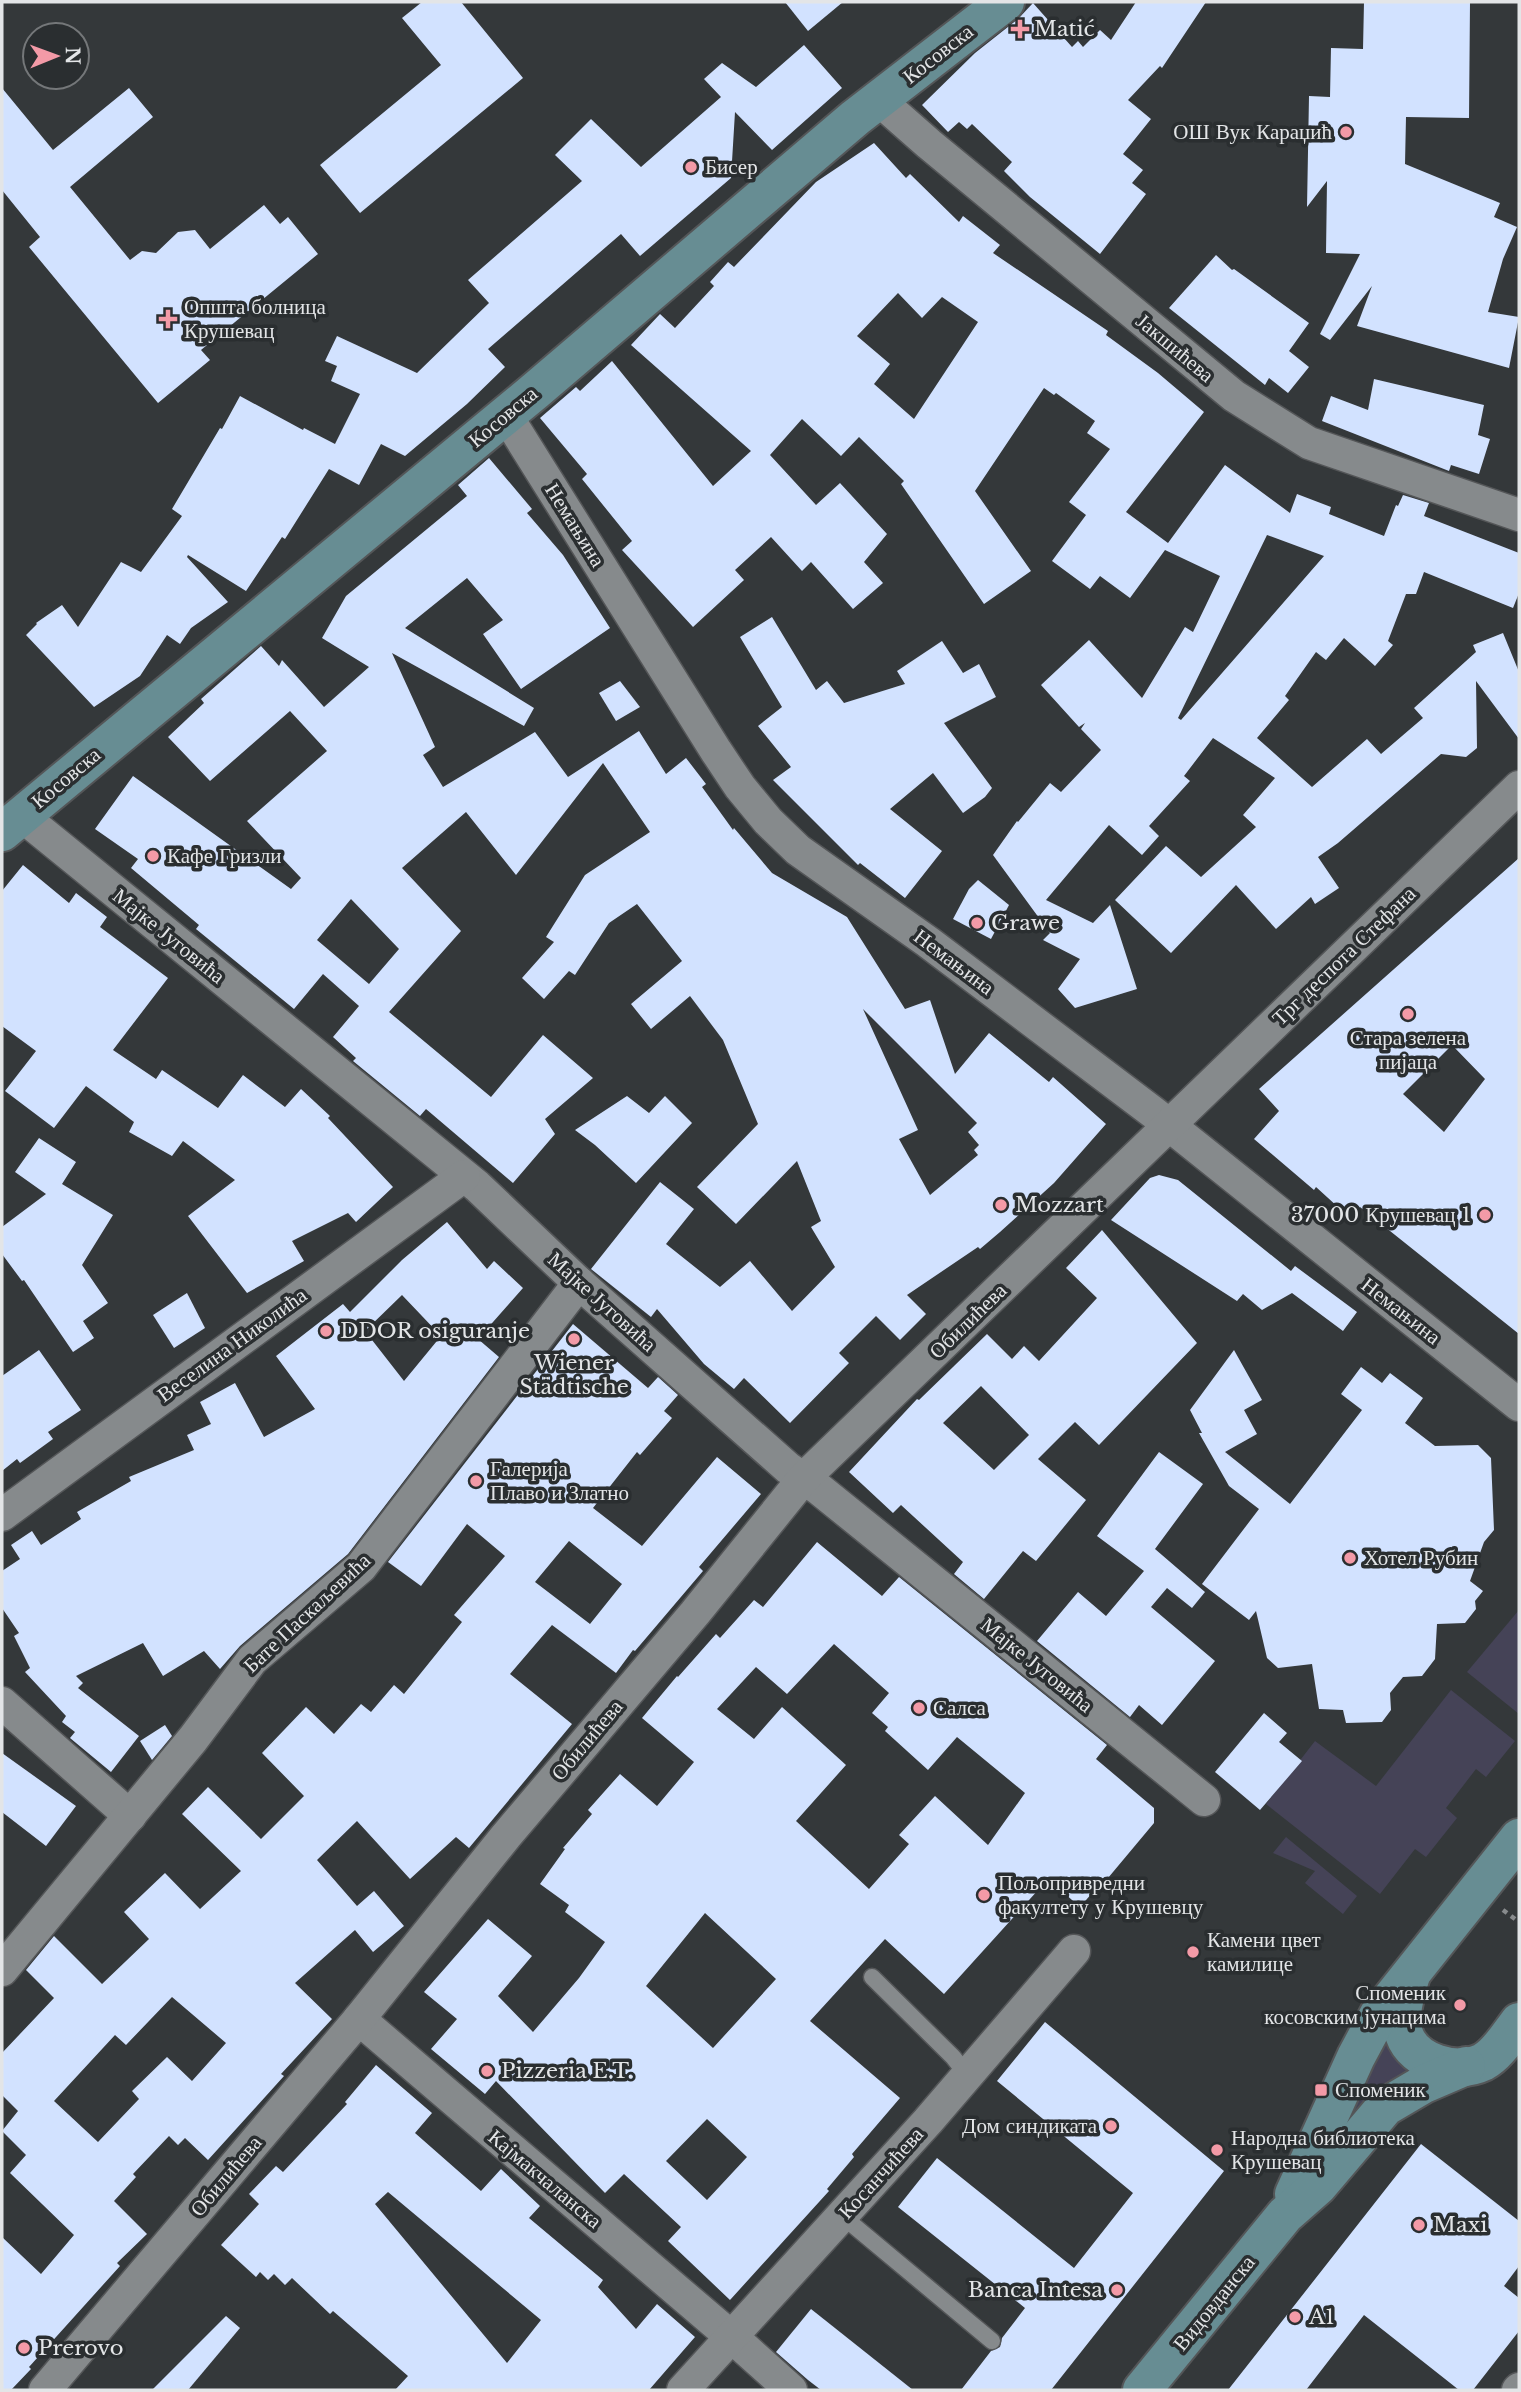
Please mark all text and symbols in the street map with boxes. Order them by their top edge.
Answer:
place label: Matić [1034,16,1095,42]
street label: Косовска [898,18,979,90]
north arrow [21,21,91,91]
marker: Matić [1012,21,1028,37]
text: N [61,47,84,65]
place label: ОШ Вук Караџић [1173,119,1332,145]
marker: ОШ Вук Караџић [1338,124,1354,140]
place label: Бисер [705,154,758,180]
marker: Бисер [683,159,699,175]
place label: Општа болница Крушевац [184,294,326,344]
street label: Јакшићева [1131,308,1220,389]
marker: Општа болница Крушевац [158,309,178,329]
street label: Косовска [463,380,543,453]
street label: Немањина [539,478,611,572]
street label: Косовска [26,741,106,814]
place label: Кафе Гризли [167,843,282,869]
marker: Кафе Гризли [145,848,161,864]
street label: Трг деспота Стефана [1267,880,1422,1031]
street label: Мајке Југовића [108,883,231,990]
place label: Grawe [991,910,1060,936]
marker: Grawe [969,915,985,931]
street label: Немањина [909,923,1000,1001]
marker: Стара зелена пијаца [1400,1006,1416,1022]
place label: Стара зелена пијаца [1350,1025,1467,1075]
place label: Mozzart [1015,1192,1104,1218]
marker: Mozzart [993,1197,1009,1213]
place label: 37000 Крушевац 1 [1291,1202,1471,1228]
marker: 37000 Крушевац 1 [1477,1207,1493,1223]
street label: Мајке Југовића [542,1246,662,1358]
street label: Немањина [1356,1272,1447,1351]
street label: Обилићева [924,1277,1013,1364]
street label: Веселина Николића [152,1282,312,1408]
place label: DDOR osiguranje [340,1318,530,1344]
marker: DDOR osiguranje [318,1323,334,1339]
marker: Wiener Städtische [566,1331,582,1347]
place label: Wiener Städtische [519,1350,629,1400]
place label: Галерија Плаво и Златно [490,1456,629,1506]
marker: Галерија Плаво и Златно [468,1473,484,1489]
place label: Хотел Рубин [1364,1545,1478,1571]
street label: Бате Паскаљевића [238,1547,376,1678]
marker: Хотел Рубин [1342,1550,1358,1566]
street label: Мајке Југовића [976,1612,1099,1719]
street label: Обилићева [546,1694,629,1786]
place label: Салса [933,1695,987,1721]
marker: Салса [911,1700,927,1716]
place label: Пољопривредни факултету у Крушевцу [998,1870,1204,1920]
marker: Пољопривредни факултету у Крушевцу [976,1887,992,1903]
place label: Камени цвет камилице [1207,1927,1321,1977]
marker: Камени цвет камилице [1185,1944,1201,1960]
place label: Споменик косовским јунацима [1264,1980,1447,2030]
marker: Споменик косовским јунацима [1452,1997,1468,2013]
place label: Pizzeria E.T. [501,2058,633,2084]
marker: Pizzeria E.T. [479,2063,495,2079]
place label: Споменик [1335,2077,1426,2103]
marker: Споменик [1313,2082,1329,2098]
place label: Дом синдиката [962,2113,1098,2139]
marker: Дом синдиката [1103,2118,1119,2134]
street label: Косанчићева [833,2121,929,2224]
street label: Кајмакчаланска [483,2124,608,2235]
place label: Народна библиотека Крушевац [1231,2125,1416,2175]
street label: Обилићева [185,2130,268,2222]
marker: Народна библиотека Крушевац [1209,2142,1225,2158]
place label: Maxi [1433,2212,1487,2238]
marker: Maxi [1411,2217,1427,2233]
street label: Видовданска [1168,2249,1261,2356]
place label: Banca Intesa [968,2277,1103,2303]
marker: Banca Intesa [1109,2282,1125,2298]
place label: A1 [1308,2304,1335,2330]
marker: A1 [1287,2309,1303,2325]
place label: Prerovo [38,2335,123,2361]
marker: Prerovo [16,2340,32,2356]

